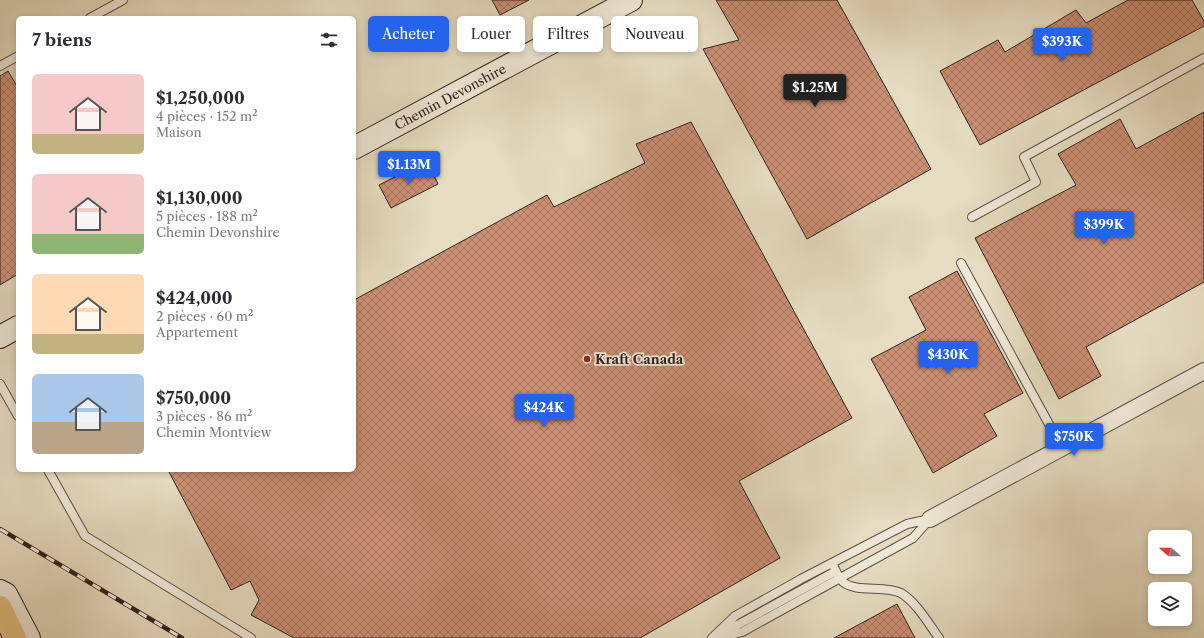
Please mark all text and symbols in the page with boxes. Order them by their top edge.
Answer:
chip: Acheter [368,16,449,52]
chip: Louer [457,16,525,52]
chip: Filtres [533,16,603,52]
chip: Nouveau [611,16,698,52]
pin: $393K [1034,28,1090,62]
icon: filters [318,29,340,51]
text: 7 biens [32,30,92,50]
text: $393K [1042,33,1082,49]
street label: Chemin Devonshire [392,60,509,133]
pin: $1.25M [782,74,848,108]
text: $1.25M [792,79,838,95]
text: $1,250,000 [156,88,245,108]
icon: home [64,90,112,138]
text: 4 pièces · 152 m² [156,108,257,124]
text: Maison [156,124,202,140]
pin: $1.13M [376,151,442,185]
text: $1.13M [387,156,431,172]
text: $1,130,000 [156,188,243,208]
icon: home [64,190,112,238]
text: 5 pièces · 188 m² [156,208,258,224]
pin: $399K [1076,211,1132,245]
text: $399K [1084,216,1124,232]
text: Chemin Devonshire [156,224,280,240]
text: $424,000 [156,288,233,308]
icon: home [64,290,112,338]
text: 2 pièces · 60 m² [156,308,253,324]
text: Appartement [156,324,238,340]
pin: $430K [920,341,976,375]
text: $430K [928,346,968,362]
place label: Kraft Canada [595,351,684,367]
marker: Kraft Canada [582,354,592,364]
text: $750,000 [156,388,231,408]
icon: home [64,390,112,438]
pin: $424K [516,394,572,428]
text: $424K [524,399,564,415]
text: 3 pièces · 86 m² [156,408,252,424]
pin: $750K [1046,423,1102,457]
text: Chemin Montview [156,424,271,440]
text: $750K [1054,428,1094,444]
north arrow [1148,530,1192,574]
map controls [1148,530,1192,626]
button: layers [1148,582,1192,626]

